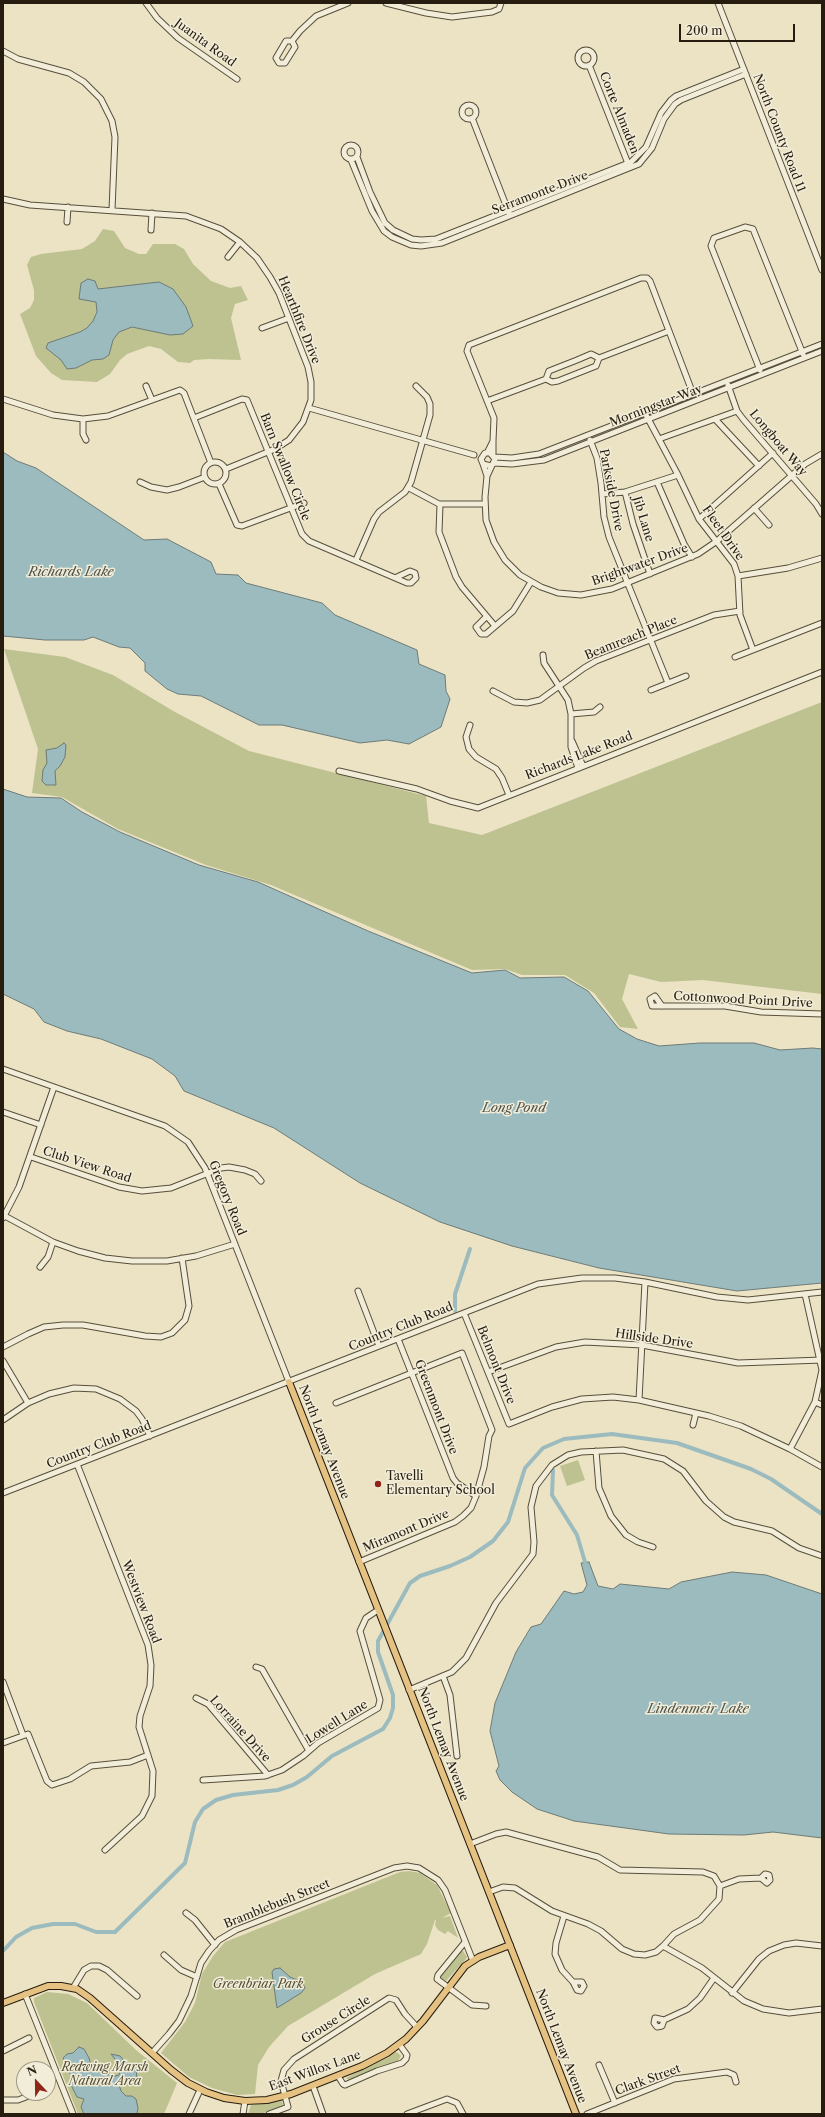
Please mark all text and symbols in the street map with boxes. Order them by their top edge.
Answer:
street label: Juanita Road [171,16,239,70]
scale bar [681,16,797,42]
text: 200 m [686,23,723,38]
street label: Corte Almaden [596,70,642,156]
street label: North County Road 11 [750,72,808,194]
street label: Serramonte Drive [490,168,590,218]
street label: Hearthfire Drive [275,274,323,366]
street label: Morningstar Way [608,382,704,430]
street label: Longboat Way [746,407,810,479]
street label: Barn Swallow Circle [257,411,313,523]
street label: Parkside Drive [596,448,626,532]
street label: Jib Lane [629,495,657,543]
street label: Fleet Drive [699,503,747,563]
street label: Brightwater Drive [590,541,690,589]
water label: Richards Lake [28,564,114,580]
street label: Beamreach Place [583,613,679,663]
street label: Richards Lake Road [523,729,635,783]
street label: Cottonwood Point Drive [673,989,813,1011]
water label: Long Pond [482,1100,546,1116]
street label: Club View Road [41,1144,133,1186]
street label: Gregory Road [205,1158,249,1238]
street label: Country Club Road [347,1300,455,1354]
street label: Belmont Drive [474,1324,518,1406]
street label: Hillside Drive [614,1326,694,1352]
street label: Greenmont Drive [411,1358,461,1456]
street label: North Lemay Avenue [296,1383,352,1501]
street label: Country Club Road [45,1418,153,1472]
place label: Tavelli Elementary School [386,1470,495,1498]
marker: Tavelli Elementary School [373,1479,383,1489]
street label: Miramont Drive [361,1506,451,1556]
street label: Westview Road [119,1558,163,1646]
street label: North Lemay Avenue [415,1685,471,1803]
street label: Lorraine Drive [207,1693,273,1765]
street label: Lowell Lane [304,1697,370,1747]
water label: Lindenmeir Lake [647,1701,749,1717]
street label: Bramblebush Street [222,1876,332,1932]
park label: Greenbriar Park [213,1978,303,1992]
street label: North Lemay Avenue [533,1987,589,2105]
street label: Grouse Circle [299,1993,373,2047]
street label: East Willox Lane [267,2048,363,2094]
north arrow [16,2061,56,2101]
park label: Redwing Marsh Natural Area [62,2061,148,2089]
street label: Clark Street [613,2062,683,2098]
text: N [25,2063,39,2079]

